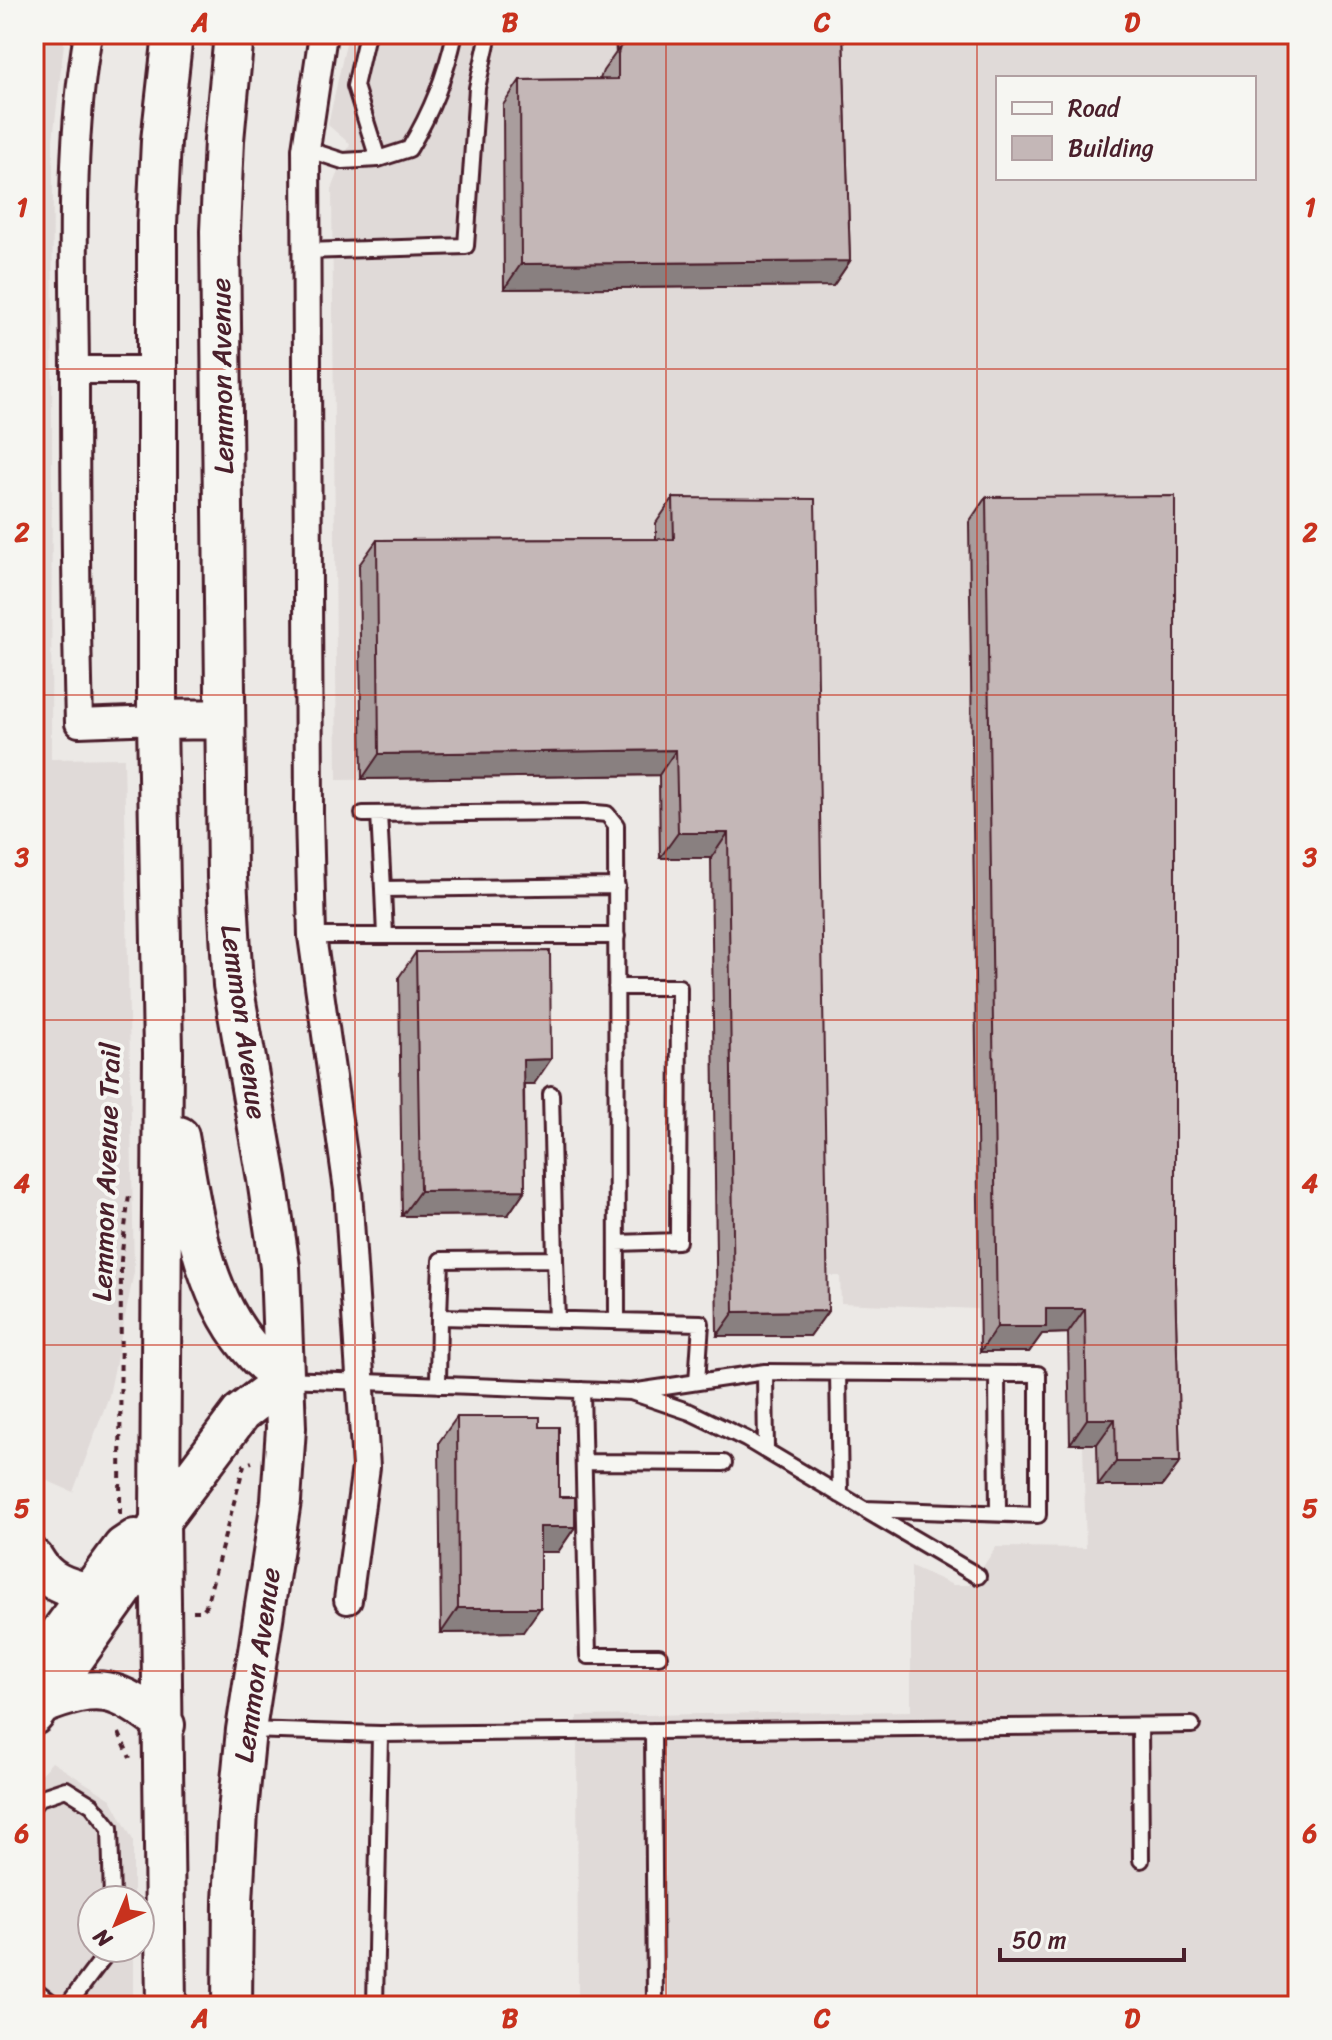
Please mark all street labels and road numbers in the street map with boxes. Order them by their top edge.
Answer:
street label: Lemmon Avenue [196,277,248,475]
street label: Lemmon Avenue [206,921,282,1123]
street label: Lemmon Avenue Trail [77,1041,135,1302]
street label: Lemmon Avenue [219,1564,295,1766]

